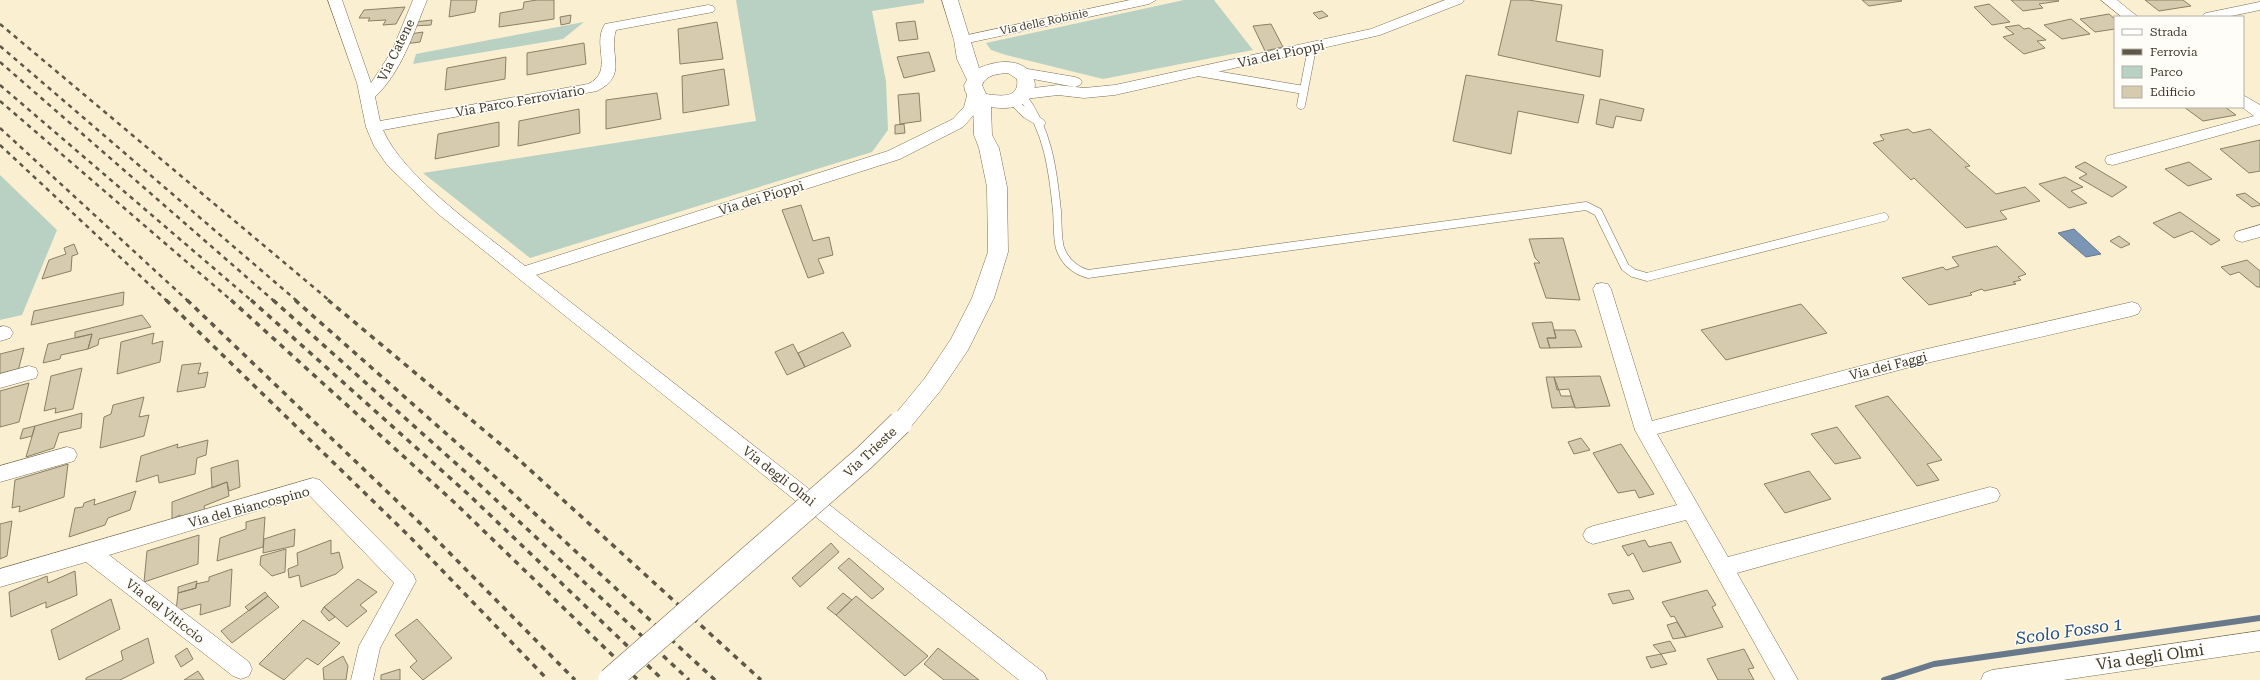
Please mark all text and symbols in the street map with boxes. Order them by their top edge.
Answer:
street label: Via delle Robinie [999,6,1089,38]
legend [2114,16,2244,108]
street label: Via Catene [375,17,417,83]
text: Strada [2150,25,2188,39]
street label: Via dei Pioppi [1236,37,1326,71]
text: Ferrovia [2150,45,2198,59]
text: Parco [2150,65,2183,79]
street label: Via Parco Ferroviario [454,82,586,120]
text: Edificio [2150,85,2195,99]
street label: Via dei Pioppi [717,178,805,218]
street label: Via dei Faggi [1848,349,1928,383]
street label: Via Trieste [840,424,900,480]
street label: Via degli Olmi [740,443,818,509]
street label: Via del Biancospino [187,484,311,530]
street label: Via del Viticcio [123,576,207,646]
water label: Scolo Fosso 1 [2013,614,2124,649]
street label: Via degli Olmi [2095,640,2205,674]

